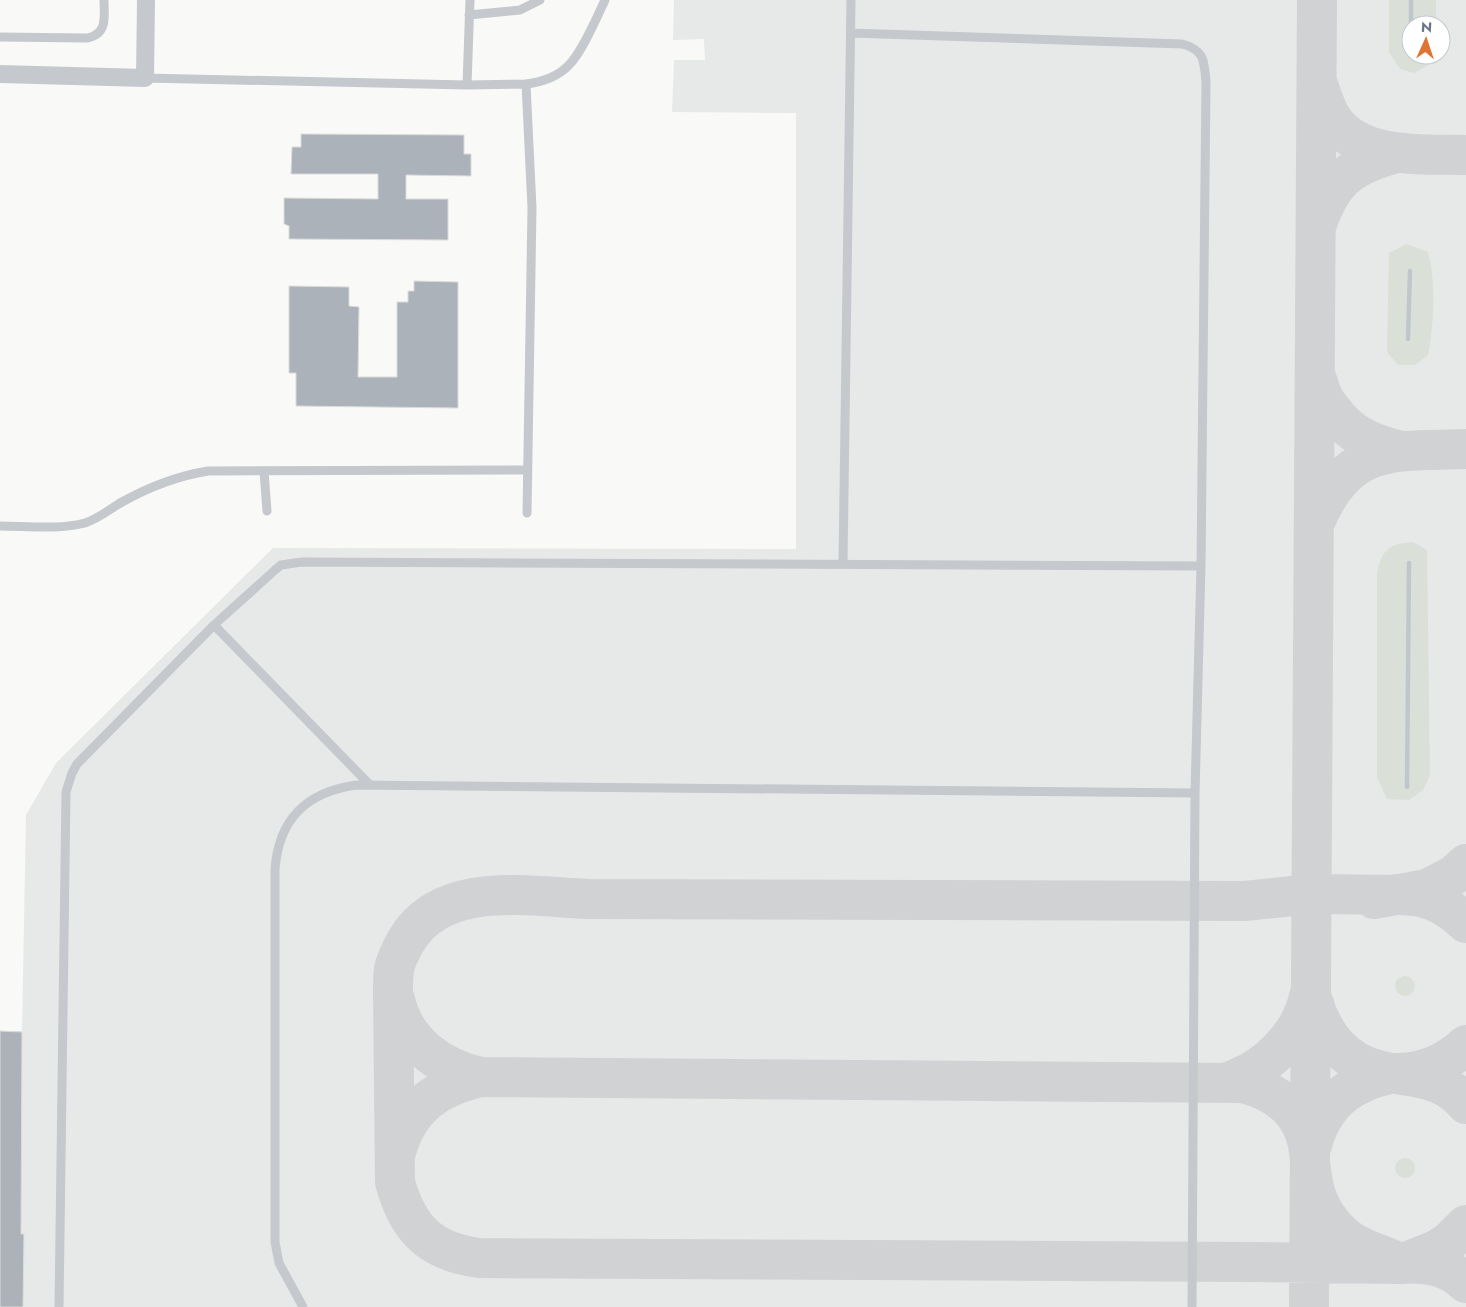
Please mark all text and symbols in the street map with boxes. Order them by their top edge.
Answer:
north arrow [1401,15,1451,65]
text: N [1421,17,1433,37]

